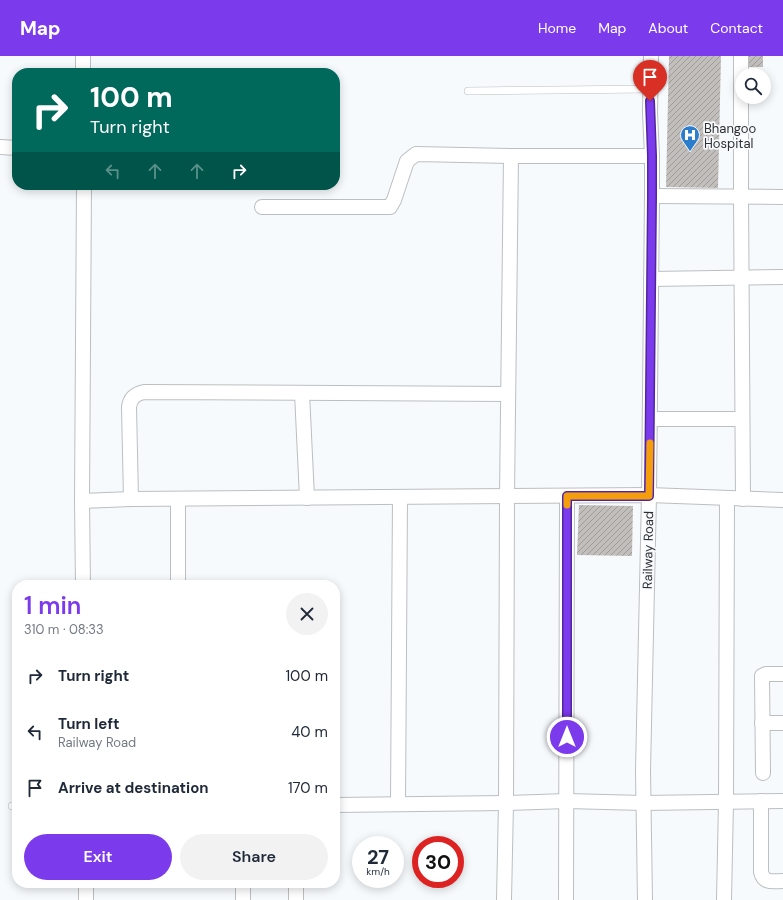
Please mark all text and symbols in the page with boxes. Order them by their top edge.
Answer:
text: Map [20,16,60,41]
text: Home [538,19,576,37]
text: Map [598,19,626,37]
text: About [648,19,688,37]
text: Contact [710,19,763,37]
pin [633,60,667,101]
icon: arrive [639,66,661,88]
map controls [735,68,771,104]
button: search [735,68,771,104]
text: 100 m [90,79,173,116]
icon: right [24,84,76,136]
text: Turn right [90,115,170,139]
place label: Bhangoo Hospital [704,120,757,152]
hospital icon: Bhangoo Hospital [679,124,701,152]
icon: left [102,160,124,182]
icon: ahead [144,160,166,182]
icon: ahead [186,160,208,182]
icon: right [228,160,250,182]
street label: Railway Road [639,511,657,589]
text: 1 min [24,590,81,621]
button: close [286,593,328,635]
text: 310 m · 08:33 [24,621,104,638]
icon: right [24,665,46,687]
text: Turn right [58,666,129,686]
text: 100 m [285,666,328,686]
text: Turn left [58,714,119,734]
position arrow [546,716,588,758]
icon: left [24,721,46,743]
text: 40 m [291,722,328,742]
text: Railway Road [58,734,136,751]
icon: arrive [24,777,46,799]
text: Arrive at destination [58,778,209,798]
text: 170 m [288,778,328,798]
button: Exit [24,834,172,880]
button: Share [180,834,328,880]
speed limit sign: 30 [412,836,464,888]
text: 27 [367,844,389,870]
text: km/h [366,865,390,878]

